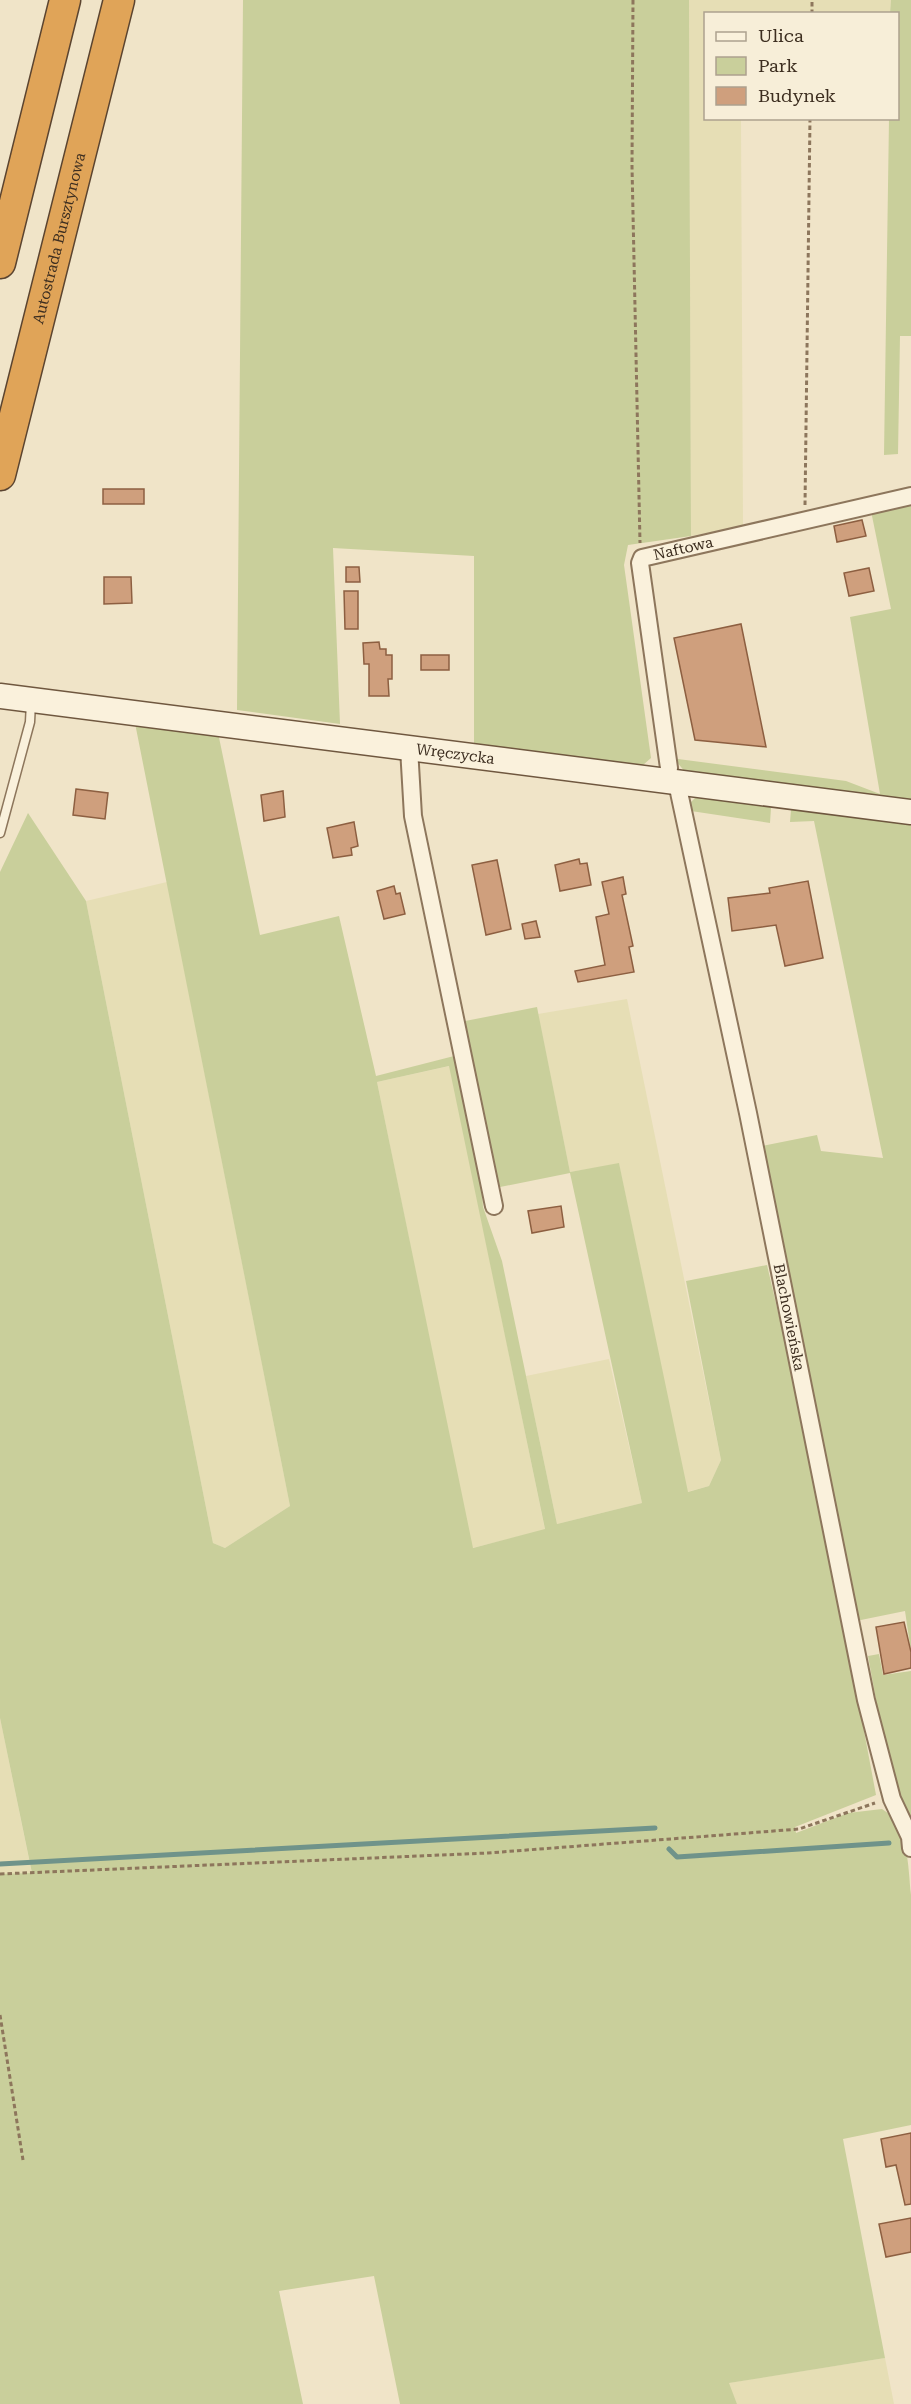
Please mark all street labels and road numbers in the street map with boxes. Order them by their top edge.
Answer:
street label: Autostrada Bursztynowa [29,151,89,326]
street label: Naftowa [652,533,715,564]
street label: Wręczycka [415,740,496,768]
street label: Blachowieńska [770,1262,809,1373]

